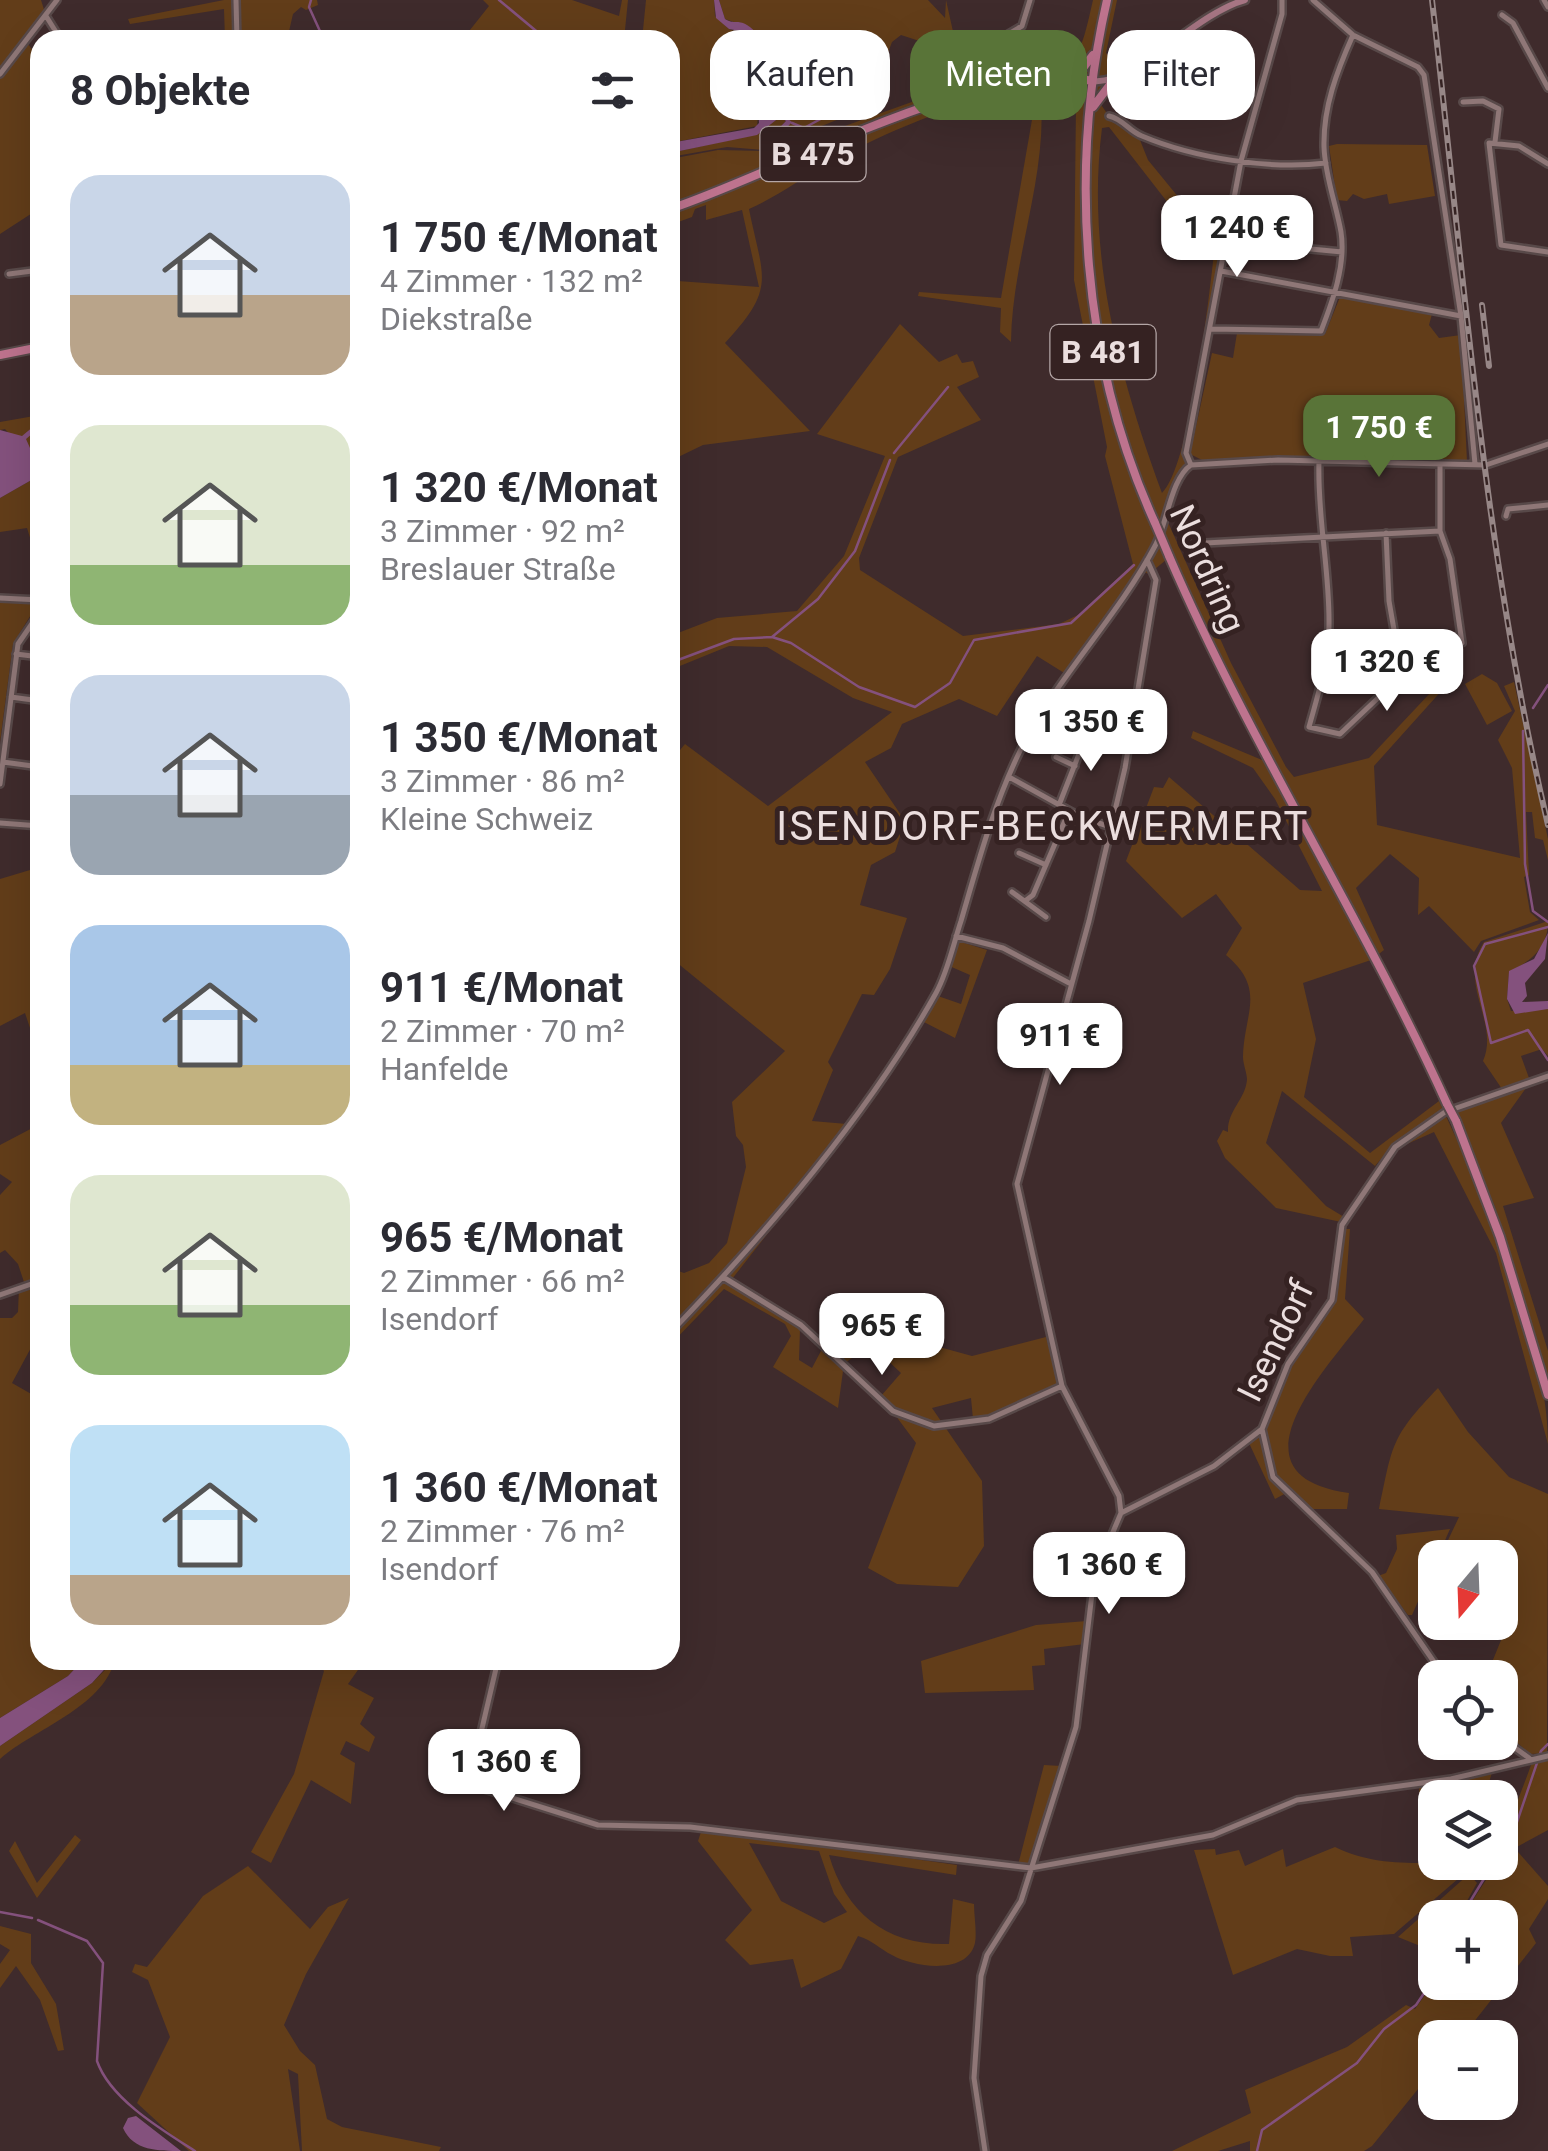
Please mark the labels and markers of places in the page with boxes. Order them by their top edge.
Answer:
pin: 1 240 € [1145,195,1329,280]
pin: 1 750 € [1287,395,1471,480]
pin: 1 320 € [1295,629,1479,714]
pin: 1 350 € [999,689,1183,774]
pin: 911 € [990,1003,1130,1088]
pin: 965 € [812,1293,952,1378]
pin: 1 360 € [1017,1532,1201,1617]
pin: 1 360 € [412,1729,596,1814]

